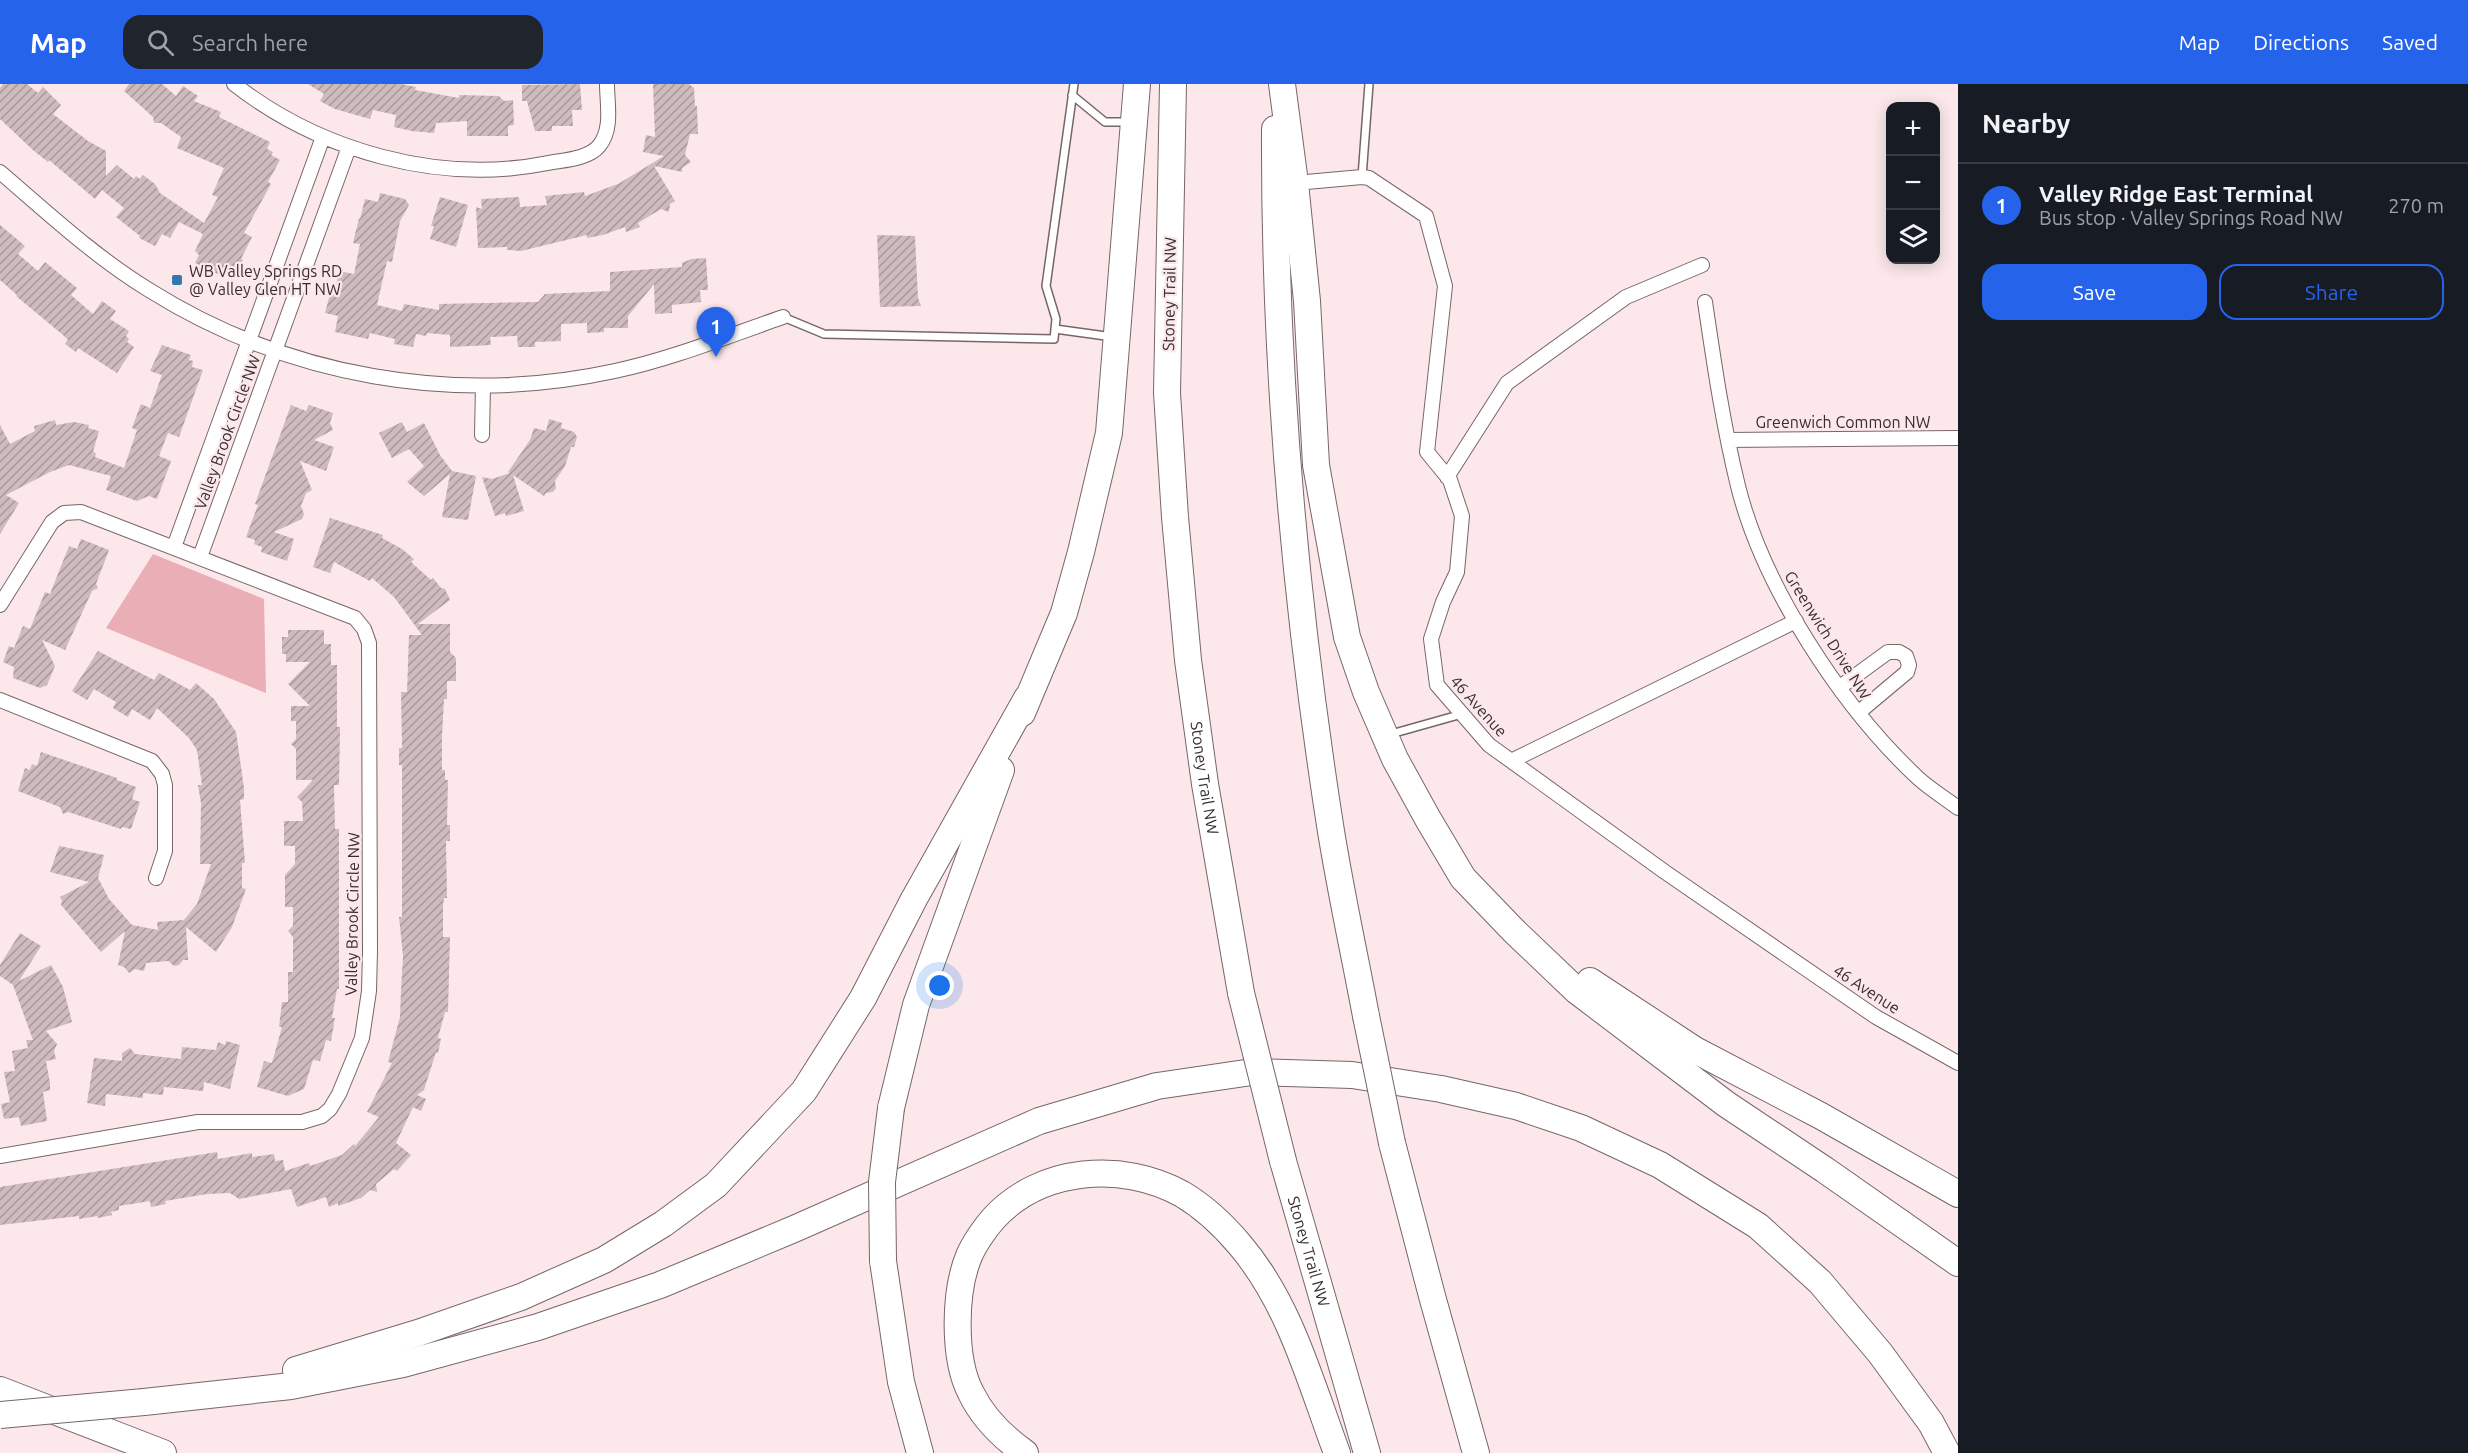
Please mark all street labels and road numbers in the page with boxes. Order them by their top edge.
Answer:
street label: Stoney Trail NW [1159,237,1179,351]
street label: Valley Brook Circle NW [191,352,263,512]
street label: Greenwich Common NW [1755,413,1931,431]
street label: Greenwich Drive NW [1781,568,1875,703]
street label: 46 Avenue [1447,672,1511,740]
street label: Stoney Trail NW [1188,720,1223,836]
street label: Valley Brook Circle NW [342,832,362,996]
street label: 46 Avenue [1830,961,1904,1017]
street label: Stoney Trail NW [1285,1194,1333,1309]

